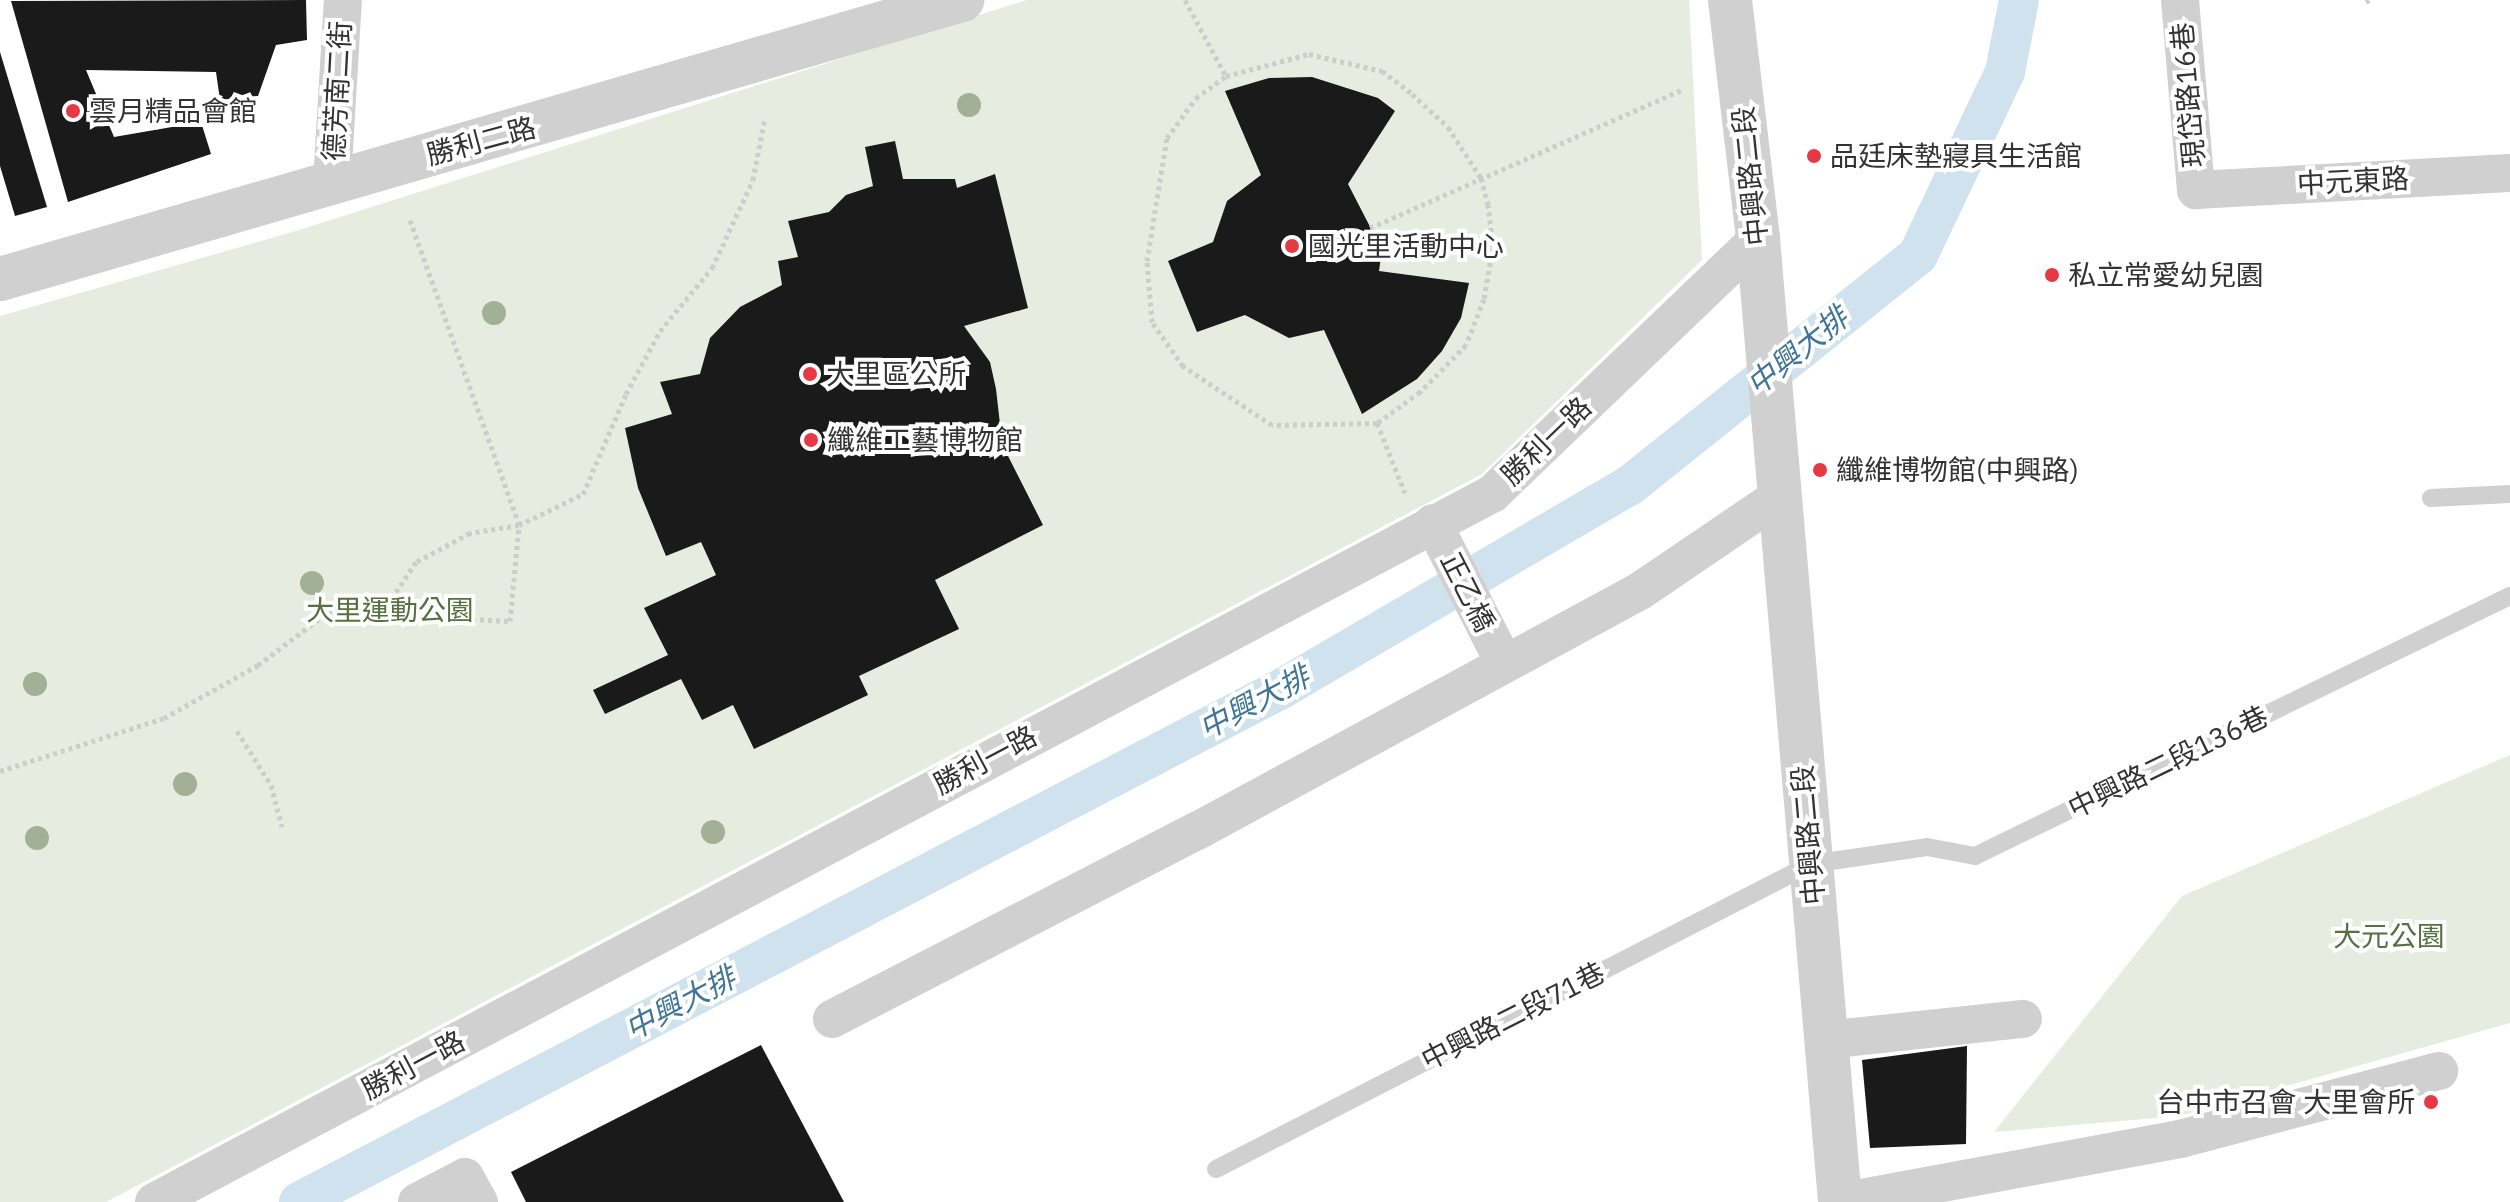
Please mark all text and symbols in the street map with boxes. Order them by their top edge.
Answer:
street label: 德芳南二街 [317,20,357,162]
street label: 現岱路16巷 [2165,21,2211,169]
place label: 雲月精品會館 [89,94,257,128]
marker: 雲月精品會館 [64,102,82,120]
street label: 中興路二段 [1726,105,1774,247]
street label: 勝利二路 [423,110,539,172]
place label: 品廷床墊寢具生活館 [1830,139,2082,173]
marker: 品廷床墊寢具生活館 [1805,147,1823,165]
street label: 中元東路 [2296,161,2410,201]
place label: 國光里活動中心 [1308,229,1504,263]
marker: 國光里活動中心 [1283,237,1301,255]
place label: 私立常愛幼兒園 [2068,258,2264,292]
marker: 私立常愛幼兒園 [2043,266,2061,284]
water label: 中興大排 [1739,299,1855,403]
place label: 大里區公所 [826,357,966,391]
marker: 大里區公所 [801,365,819,383]
street label: 勝利一路 [1494,390,1598,492]
place label: 纖維工藝博物館 [827,423,1023,457]
marker: 纖維工藝博物館 [802,431,820,449]
place label: 纖維博物館(中興路) [1836,453,2079,487]
marker: 纖維博物館(中興路) [1811,461,1829,479]
street label: 正乙橋 [1434,547,1502,637]
park label: 大里運動公園 [306,593,474,627]
water label: 中興大排 [1193,658,1315,746]
street label: 中興路二段136巷 [2062,699,2274,825]
street label: 勝利一路 [928,719,1042,801]
street label: 中興路二段 [1785,764,1831,906]
park label: 大元公園 [2333,919,2445,953]
street label: 中興路二段71巷 [1416,955,1610,1077]
water label: 中興大排 [619,959,741,1047]
street label: 勝利一路 [356,1024,470,1106]
place label: 台中市召會 大里會所 [2156,1085,2415,1119]
marker: 台中市召會 大里會所 [2422,1093,2440,1111]

